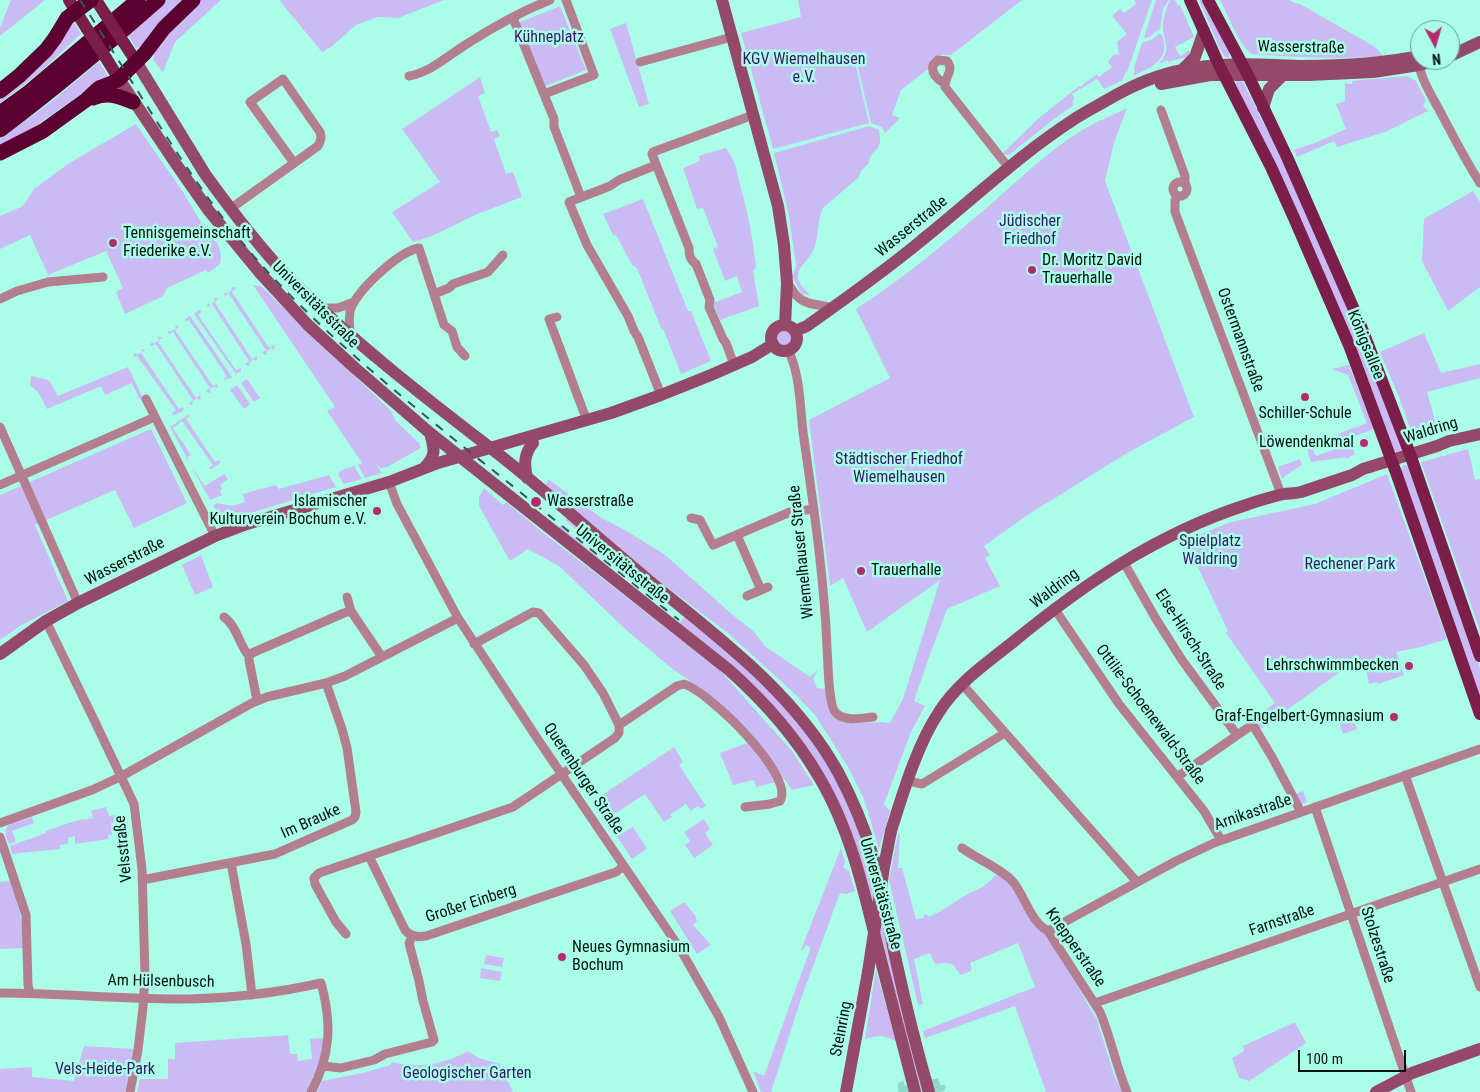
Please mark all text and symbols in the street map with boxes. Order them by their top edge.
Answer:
north arrow [1410,20,1460,70]
park label: Kühneplatz [514,28,584,48]
street label: Wasserstraße [1258,38,1344,58]
park label: KGV Wiemelhausen e.V. [743,50,865,88]
text: N [1431,51,1442,67]
street label: Wasserstraße [872,192,952,262]
park label: Jüdischer Friedhof [999,212,1061,250]
place label: Tennisgemeinschaft Friederike e.V. [123,224,251,262]
marker: Tennisgemeinschaft Friederike e.V. [107,237,119,249]
place label: Dr. Moritz David Trauerhalle [1042,251,1142,289]
street label: Universitätsstraße [268,258,362,352]
marker: Dr. Moritz David Trauerhalle [1026,264,1038,276]
street label: Ostermannstraße [1212,285,1268,395]
street label: Königsallee [1342,307,1388,383]
marker: Schiller-Schule [1299,391,1311,403]
place label: Schiller-Schule [1258,404,1352,424]
street label: Waldring [1402,414,1460,448]
place label: Löwendenkmal [1259,433,1354,453]
marker: Löwendenkmal [1358,437,1370,449]
park label: Städtischer Friedhof Wiemelhausen [835,450,963,488]
street label: Wiemelhauser Straße [785,484,819,620]
place label: Islamischer Kulturverein Bochum e.V. [210,492,367,530]
place label: Wasserstraße [547,492,634,512]
marker: Wasserstraße [529,495,543,509]
marker: Islamischer Kulturverein Bochum e.V. [371,505,383,517]
street label: Universitätsstraße [571,521,673,609]
park label: Spielplatz Waldring [1179,532,1241,570]
street label: Wasserstraße [82,534,168,590]
park label: Rechener Park [1305,555,1395,575]
place label: Trauerhalle [871,561,941,581]
marker: Trauerhalle [855,565,867,577]
street label: Waldring [1027,565,1083,613]
street label: Else-Hirsch-Straße [1150,586,1230,694]
street label: Ottilie-Schoenewald-Straße [1091,641,1209,789]
place label: Lehrschwimmbecken [1266,656,1399,676]
marker: Lehrschwimmbecken [1403,660,1415,672]
place label: Graf-Engelbert-Gymnasium [1215,707,1384,727]
marker: Graf-Engelbert-Gymnasium [1388,711,1400,723]
street label: Querenburger Straße [539,720,627,838]
street label: Arnikastraße [1212,791,1294,835]
street label: Im Brauke [278,800,344,844]
street label: Velsstraße [111,815,137,883]
street label: Universitätsstraße [855,836,905,952]
street label: Großer Einberg [423,880,519,928]
street label: Farnstraße [1247,901,1317,941]
street label: Stolzestraße [1356,904,1398,986]
street label: Knepperstraße [1041,905,1109,991]
place label: Neues Gymnasium Bochum [572,938,690,976]
marker: Neues Gymnasium Bochum [556,951,568,963]
street label: Am Hülsenbusch [107,971,215,993]
street label: Steinring [827,1000,857,1058]
scale bar [1300,1040,1408,1072]
text: 100 m [1306,1050,1343,1068]
park label: Vels-Heide-Park [55,1060,155,1080]
park label: Geologischer Garten [402,1064,532,1084]

